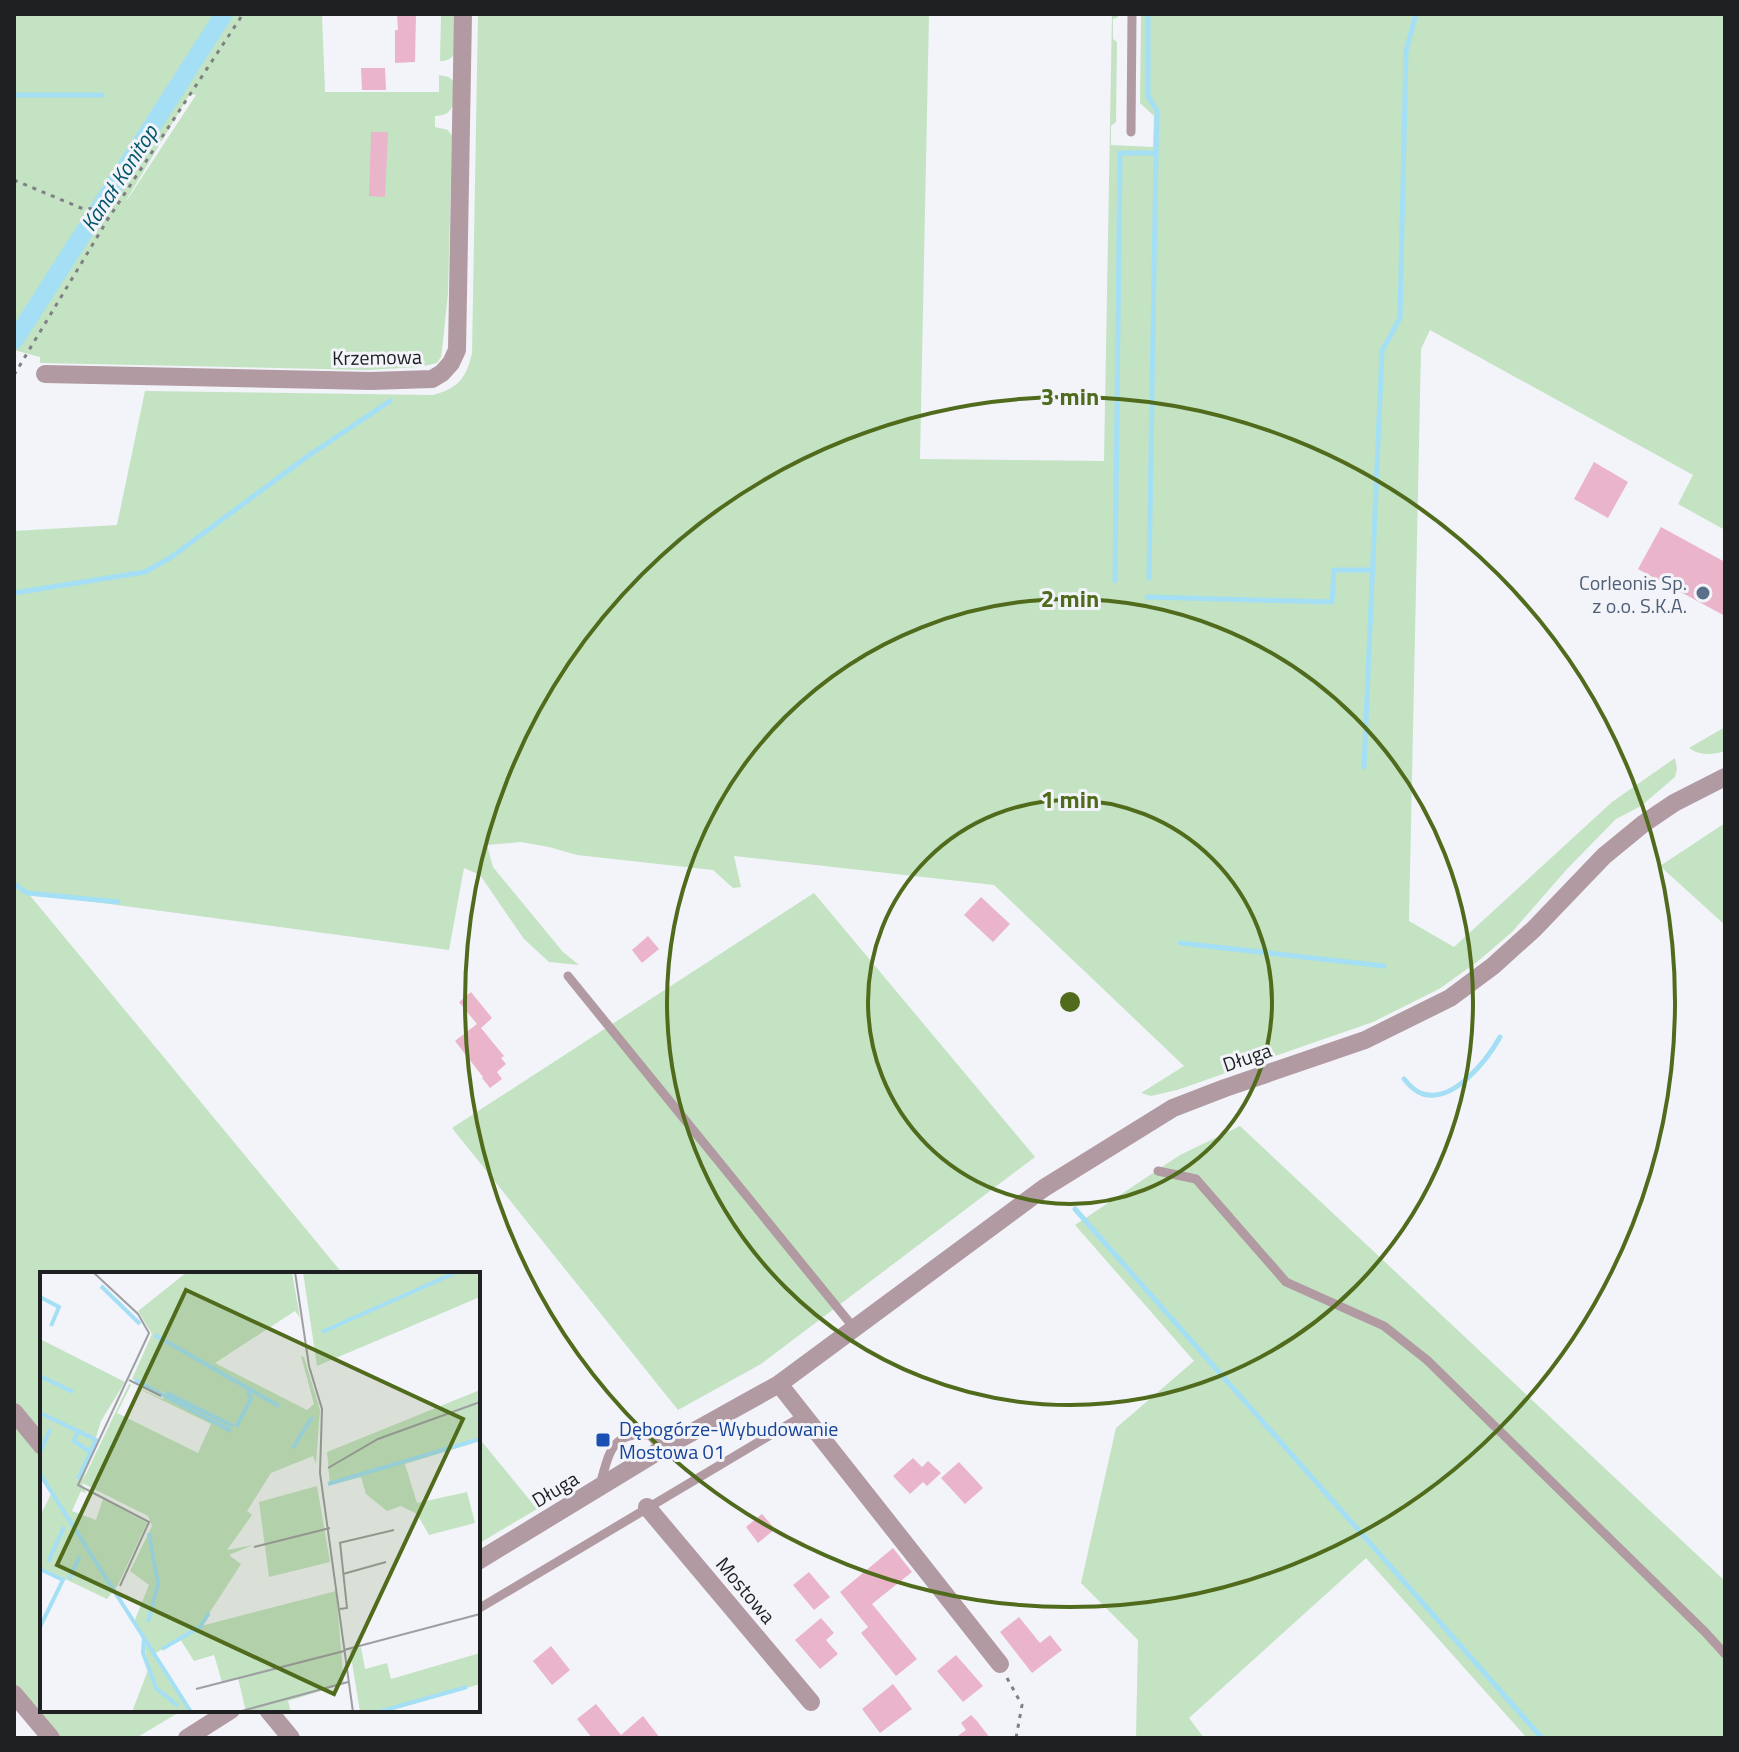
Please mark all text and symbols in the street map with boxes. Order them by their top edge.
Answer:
water label: Kanał Konitop [72,117,167,238]
street label: Krzemowa [332,341,422,373]
text: 3 min [1041,378,1099,414]
place label: Corleonis Sp. z o.o. S.K.A. [1579,567,1687,621]
text: 2 min [1041,580,1099,616]
marker: Corleonis Sp. z o.o. S.K.A. [1694,584,1712,602]
text: 1 min [1041,781,1099,817]
centre of rings [1056,988,1084,1016]
street label: Długa [1218,1034,1276,1080]
inset map [40,1272,480,1712]
place label: Dębogórze-Wybudowanie Mostowa 01 [619,1413,838,1467]
marker: Dębogórze-Wybudowanie Mostowa 01 [594,1431,612,1449]
street label: Długa [526,1463,584,1515]
street label: Mostowa [709,1550,783,1630]

